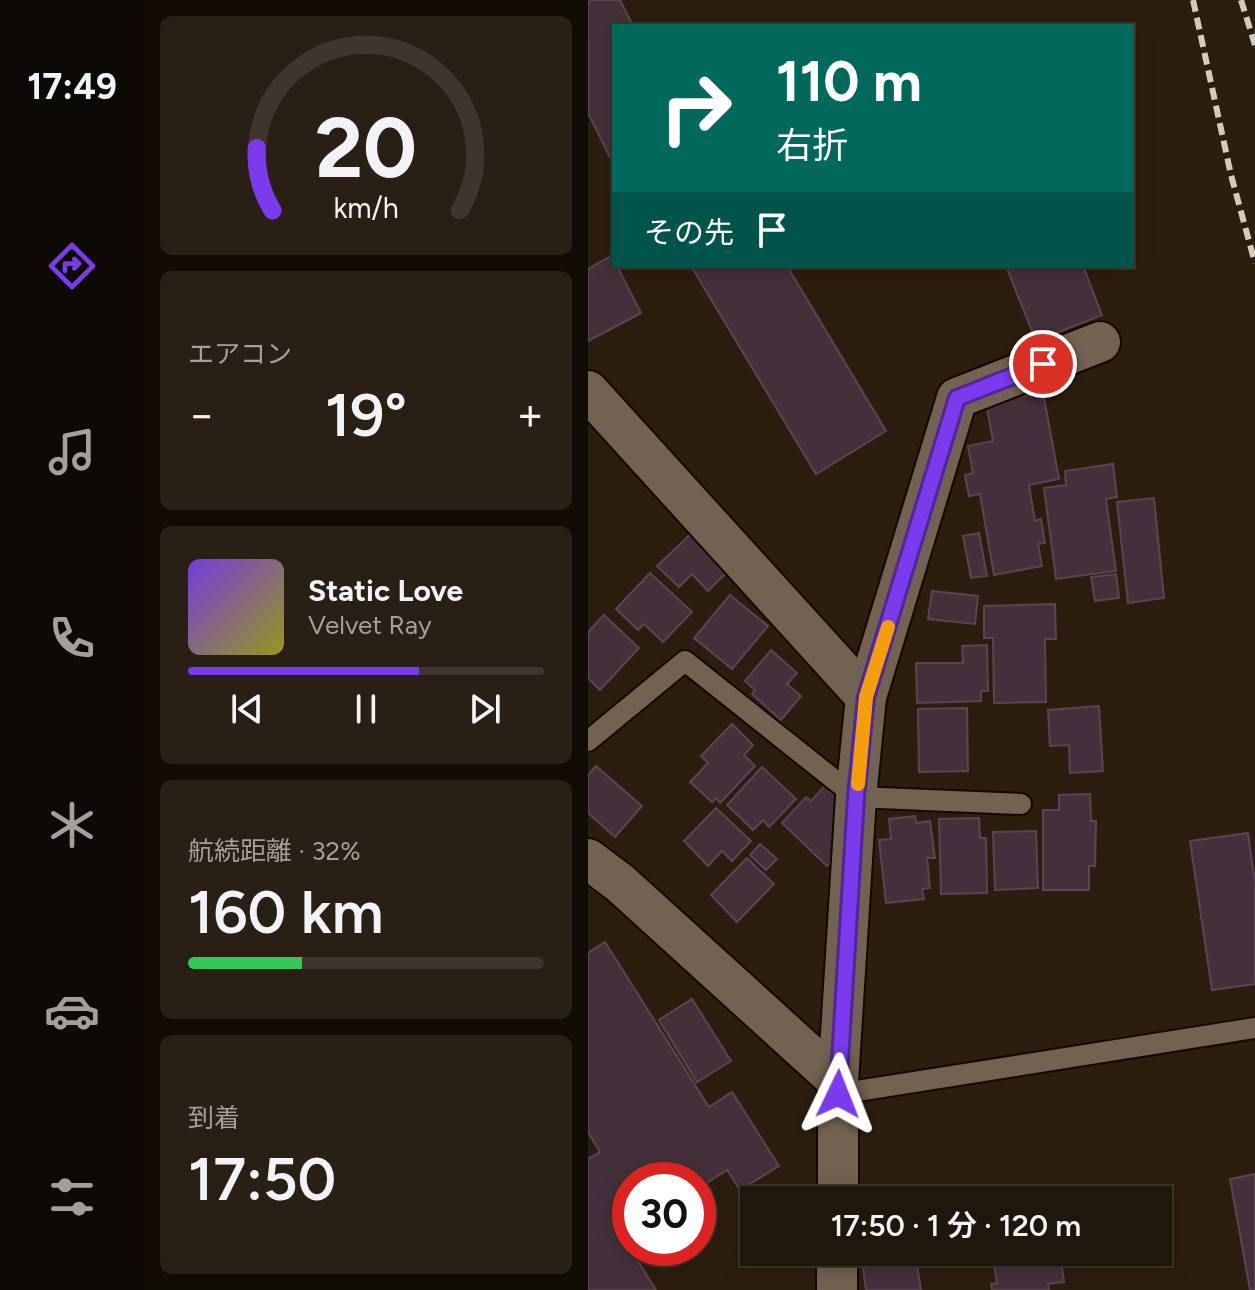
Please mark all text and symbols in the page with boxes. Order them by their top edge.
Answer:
text: 110 m [776,48,922,115]
icon: right [644,56,748,160]
text: 17:49 [27,65,117,108]
text: 20 [315,98,417,198]
text: 右折 [776,124,848,167]
text: km/h [333,192,399,226]
icon: arrive [750,208,794,252]
text: その先 [644,214,734,251]
icon: directions [44,238,100,294]
pin [1009,330,1077,398]
text: エアコン [188,338,292,370]
icon: arrive [1021,342,1065,386]
text: 19° [325,379,407,451]
text: − [188,388,215,441]
text: + [517,388,544,441]
icon: music [44,424,100,480]
text: Static Love [308,572,463,609]
text: Velvet Ray [308,609,432,641]
icon: phone [44,610,100,666]
icon: previous [225,687,269,731]
icon: pause [344,687,388,731]
icon: next [463,687,507,731]
icon: climate [44,797,100,853]
text: 航続距離 · 32% [188,835,361,867]
text: 160 km [188,876,384,948]
icon: car [44,983,100,1039]
position arrow [796,1052,880,1136]
text: 到着 [188,1102,240,1134]
text: 17:50 [188,1143,336,1215]
speed limit sign: 30 [612,1162,716,1266]
icon: filters [44,1169,100,1225]
text: 17:50 · 1 分 · 120 m [831,1207,1081,1244]

